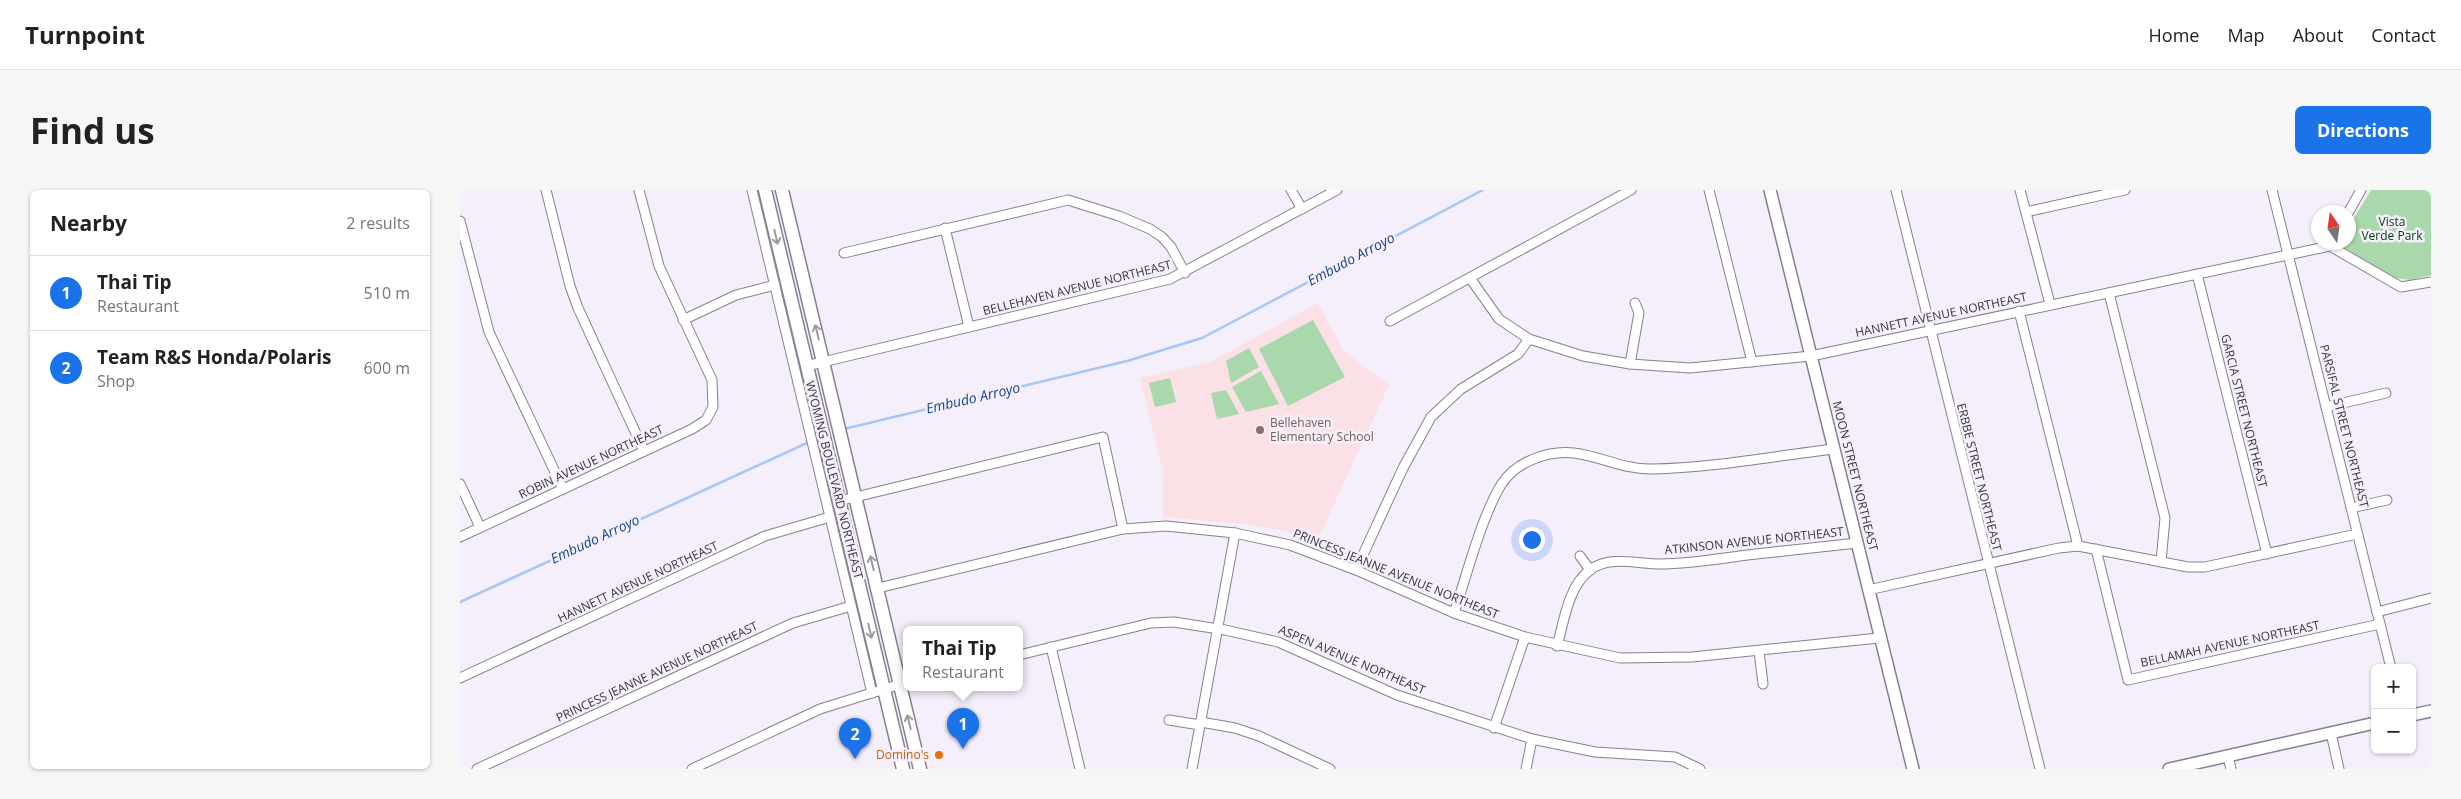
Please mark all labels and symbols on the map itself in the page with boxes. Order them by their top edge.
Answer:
north arrow [2311,205,2356,250]
park label: Vista Verde Park [2361,213,2423,244]
water label: Embudo Arroyo [1304,228,1398,290]
one-way arrow [772,229,781,245]
street label: BELLEHAVEN AVENUE NORTHEAST [981,256,1173,319]
street label: HANNETT AVENUE NORTHEAST [1853,288,2029,341]
one-way arrow [812,324,821,340]
street label: GARCIA STREET NORTHEAST [2217,332,2272,490]
street label: PARSIFAL STREET NORTHEAST [2316,342,2373,510]
water label: Embudo Arroyo [924,377,1022,418]
street label: WYOMING BOULEVARD NORTHEAST [802,379,867,581]
street label: MOON STREET NORTHEAST [1829,399,1882,553]
street label: ERBBE STREET NORTHEAST [1953,401,2006,553]
place label: Bellehaven Elementary School [1270,414,1374,445]
street label: ROBIN AVENUE NORTHEAST [516,420,666,503]
marker: Bellehaven Elementary School [1254,424,1266,436]
water label: Embudo Arroyo [547,510,643,568]
street label: ATKINSON AVENUE NORTHEAST [1664,523,1845,558]
street label: PRINCESS JEANNE AVENUE NORTHEAST [1291,524,1502,623]
your location [1519,527,1545,553]
street label: HANNETT AVENUE NORTHEAST [555,537,721,626]
one-way arrow [867,556,876,572]
street label: BELLAMAH AVENUE NORTHEAST [2139,616,2321,671]
street label: PRINCESS JEANNE AVENUE NORTHEAST [553,617,761,726]
street label: ASPEN AVENUE NORTHEAST [1276,621,1429,698]
one-way arrow [866,622,875,638]
pin: 1 [947,708,979,749]
one-way arrow [904,714,913,730]
pin: 2 [839,718,871,759]
place label: Domino's [876,746,929,763]
marker: Domino's [933,749,945,761]

